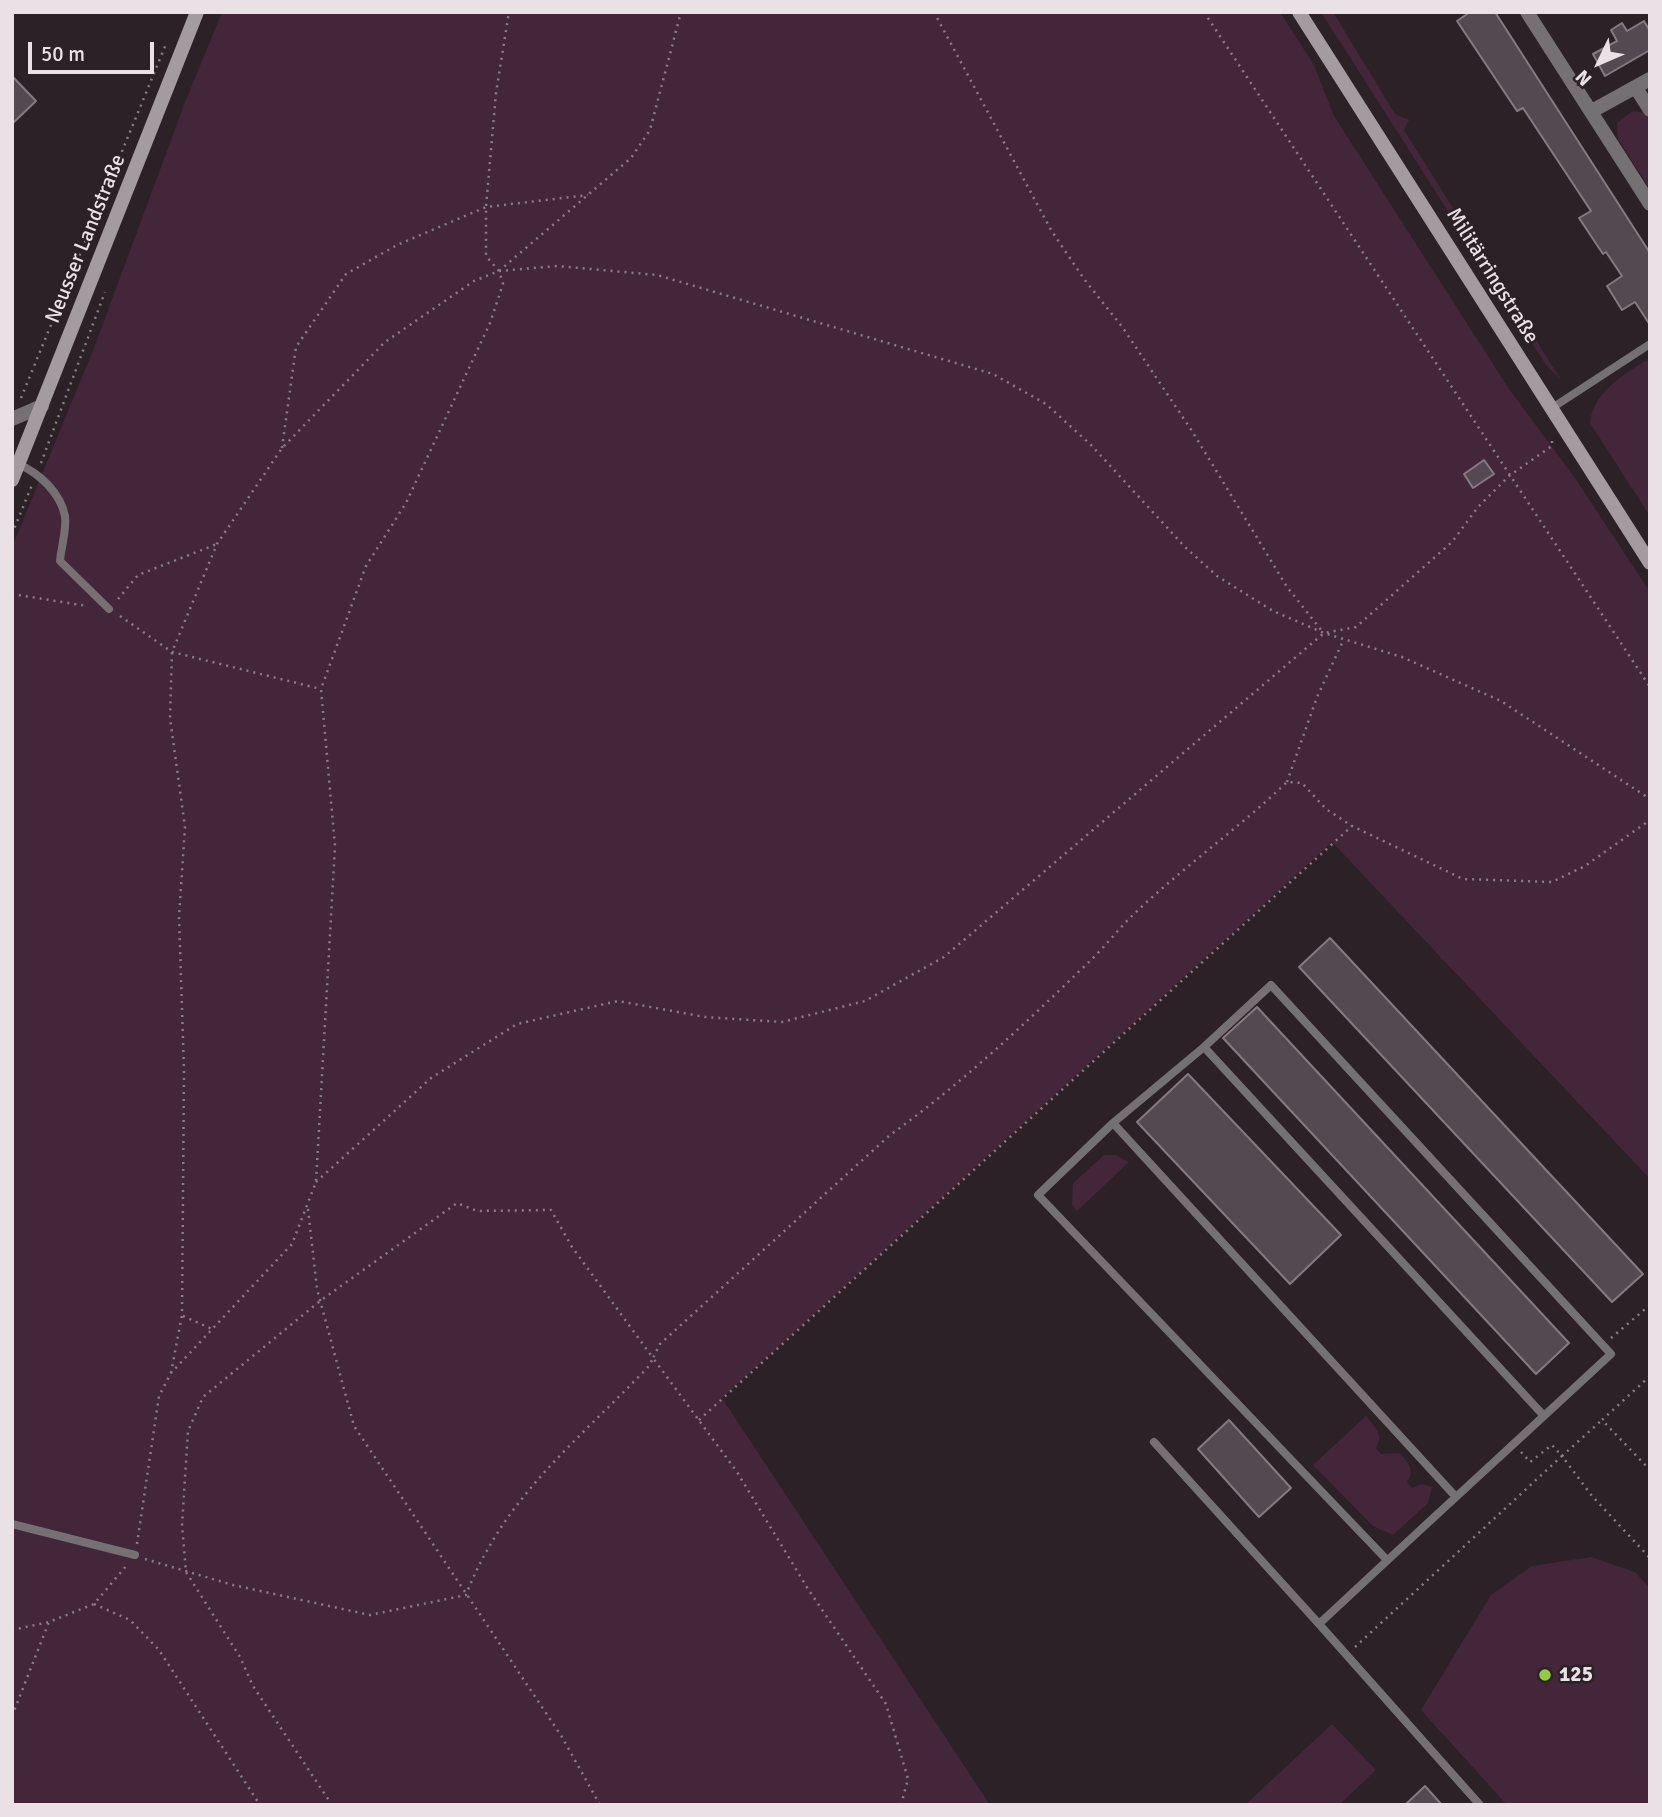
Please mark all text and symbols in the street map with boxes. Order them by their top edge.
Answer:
scale bar [32,28,158,72]
north arrow [1564,28,1634,98]
text: 50 m [41,41,85,67]
text: N [1571,64,1597,91]
street label: Neusser Landstraße [41,151,131,327]
street label: Militärringstraße [1440,204,1544,348]
place label: 125 [1559,1662,1593,1688]
marker: 125 [1537,1667,1553,1683]

